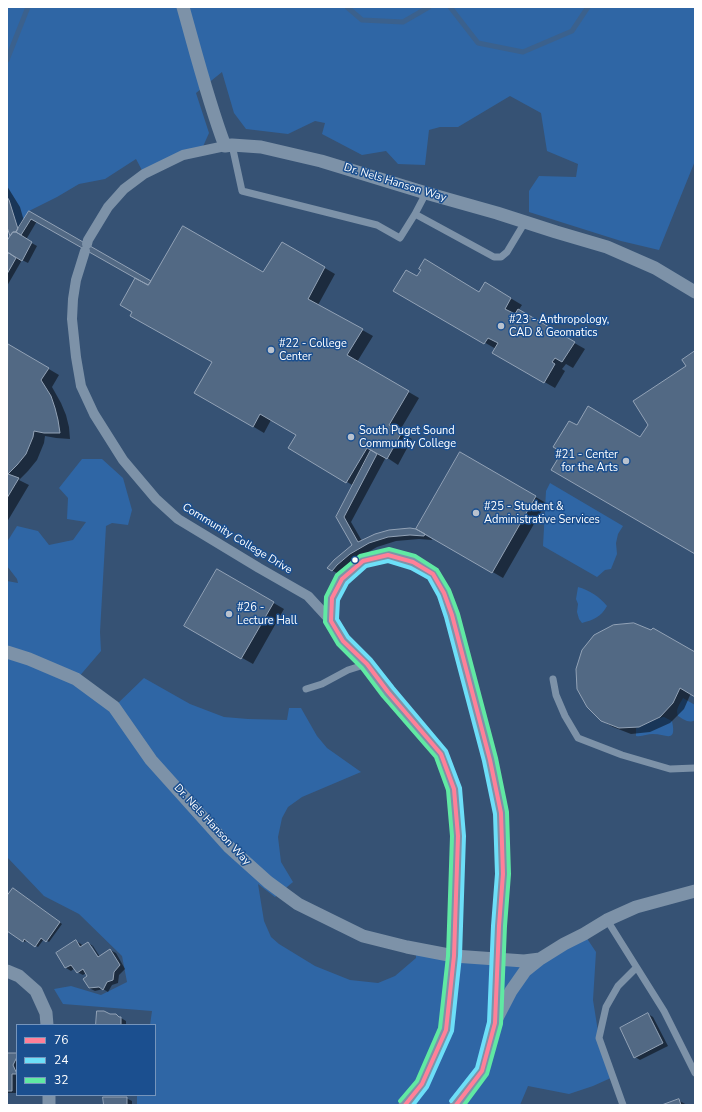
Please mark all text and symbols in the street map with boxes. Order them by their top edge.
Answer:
street label: Dr. Nels Hanson Way [342,161,448,205]
place label: #23 - Anthropology, CAD & Geomatics [509,313,609,339]
marker: #23 - Anthropology, CAD & Geomatics [496,321,506,331]
place label: #22 - College Center [279,337,347,363]
marker: #22 - College Center [266,345,276,355]
place label: South Puget Sound Community College [359,424,456,450]
marker: South Puget Sound Community College [346,432,356,442]
place label: #21 - Center for the Arts [555,448,618,474]
marker: #21 - Center for the Arts [621,456,631,466]
place label: #25 - Student & Administrative Services [484,500,600,526]
street label: Community College Drive [180,501,294,577]
marker: #25 - Student & Administrative Services [471,508,481,518]
unlabelled marker [350,555,360,565]
place label: #26 - Lecture Hall [237,601,297,627]
marker: #26 - Lecture Hall [224,609,234,619]
street label: Dr. Nels Hanson Way [171,782,253,868]
legend [16,1024,156,1096]
text: 76 [54,1032,68,1048]
text: 24 [54,1052,68,1068]
text: 32 [54,1072,68,1088]

